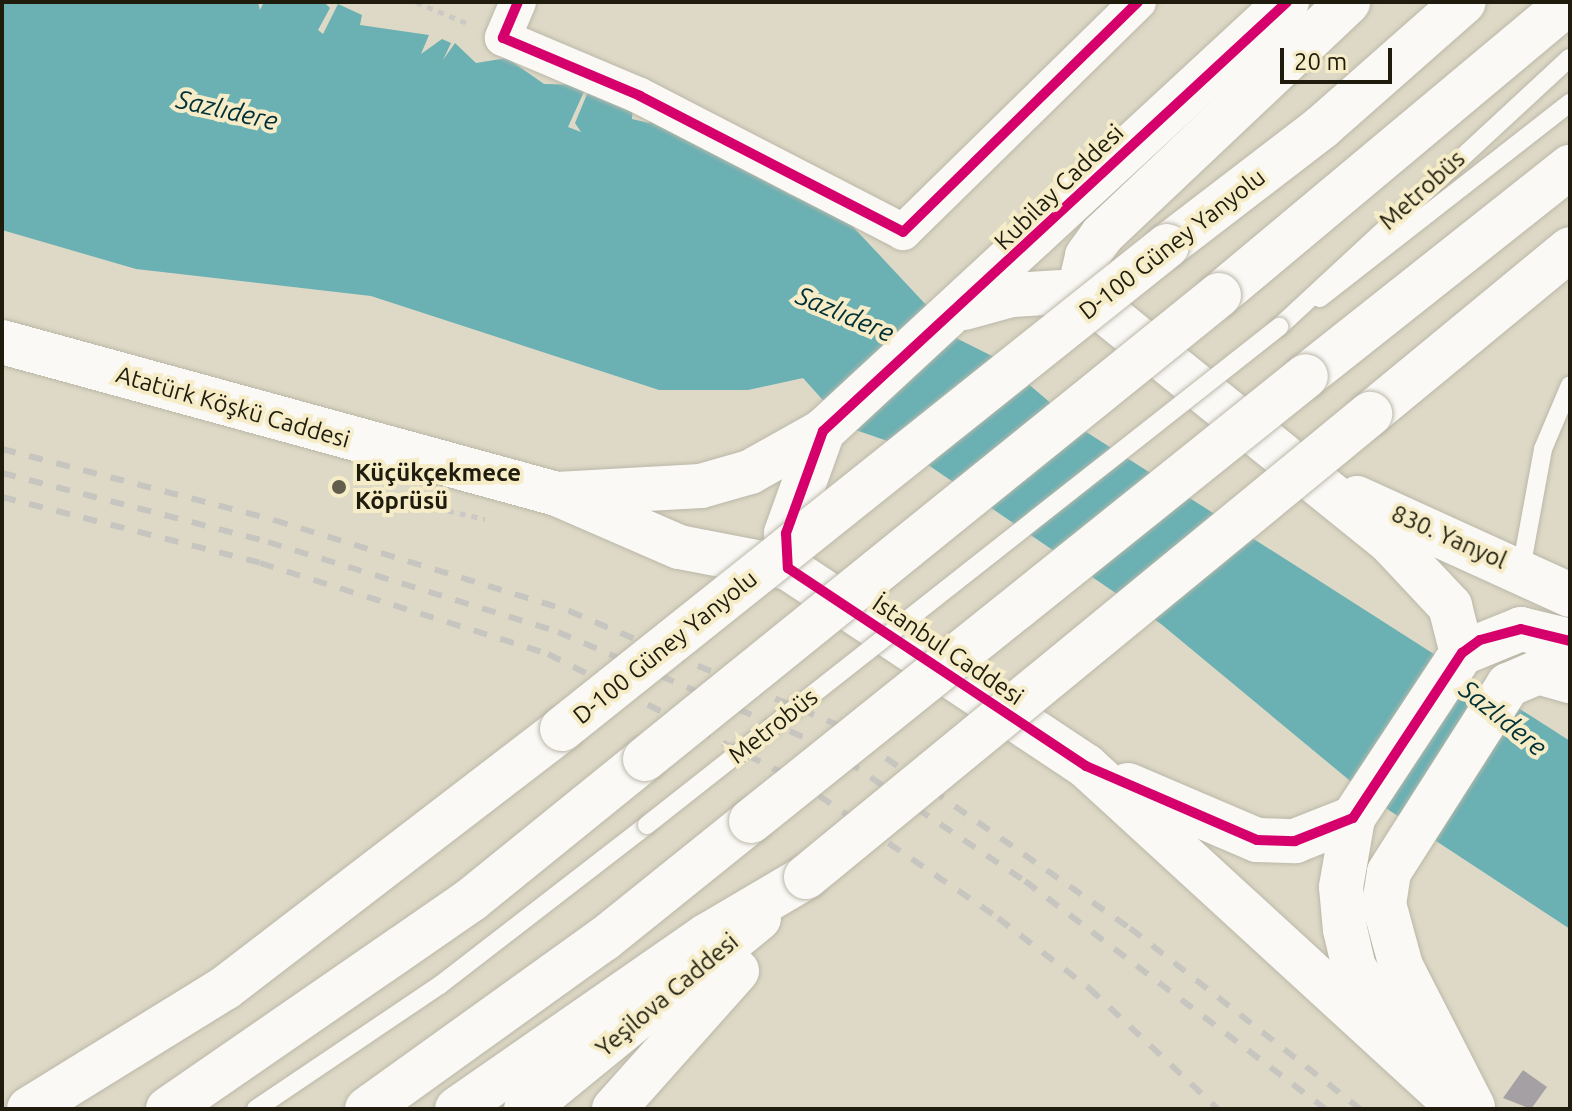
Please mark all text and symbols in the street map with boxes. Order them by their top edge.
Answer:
scale bar [1284,32,1396,82]
text: 20 m [1294,48,1347,75]
water label: Sazlıdere [173,83,281,137]
street label: Kubilay Caddesi [988,118,1130,256]
street label: Metrobüs [1373,144,1471,236]
street label: D-100 Güney Yanyolu [1073,162,1271,326]
water label: Sazlıdere [791,279,899,349]
street label: Atatürk Köşkü Caddesi [113,360,353,454]
place label: Küçükçekmece Köprüsü [355,459,521,515]
marker: Küçükçekmece Köprüsü [330,478,348,496]
street label: 830. Yanyol [1387,499,1511,575]
street label: D-100 Güney Yanyolu [567,564,763,730]
street label: İstanbul Caddesi [867,589,1029,711]
water label: Sazlıdere [1453,673,1553,763]
street label: Metrobüs [723,682,823,770]
street label: Yeşilova Caddesi [590,927,744,1063]

